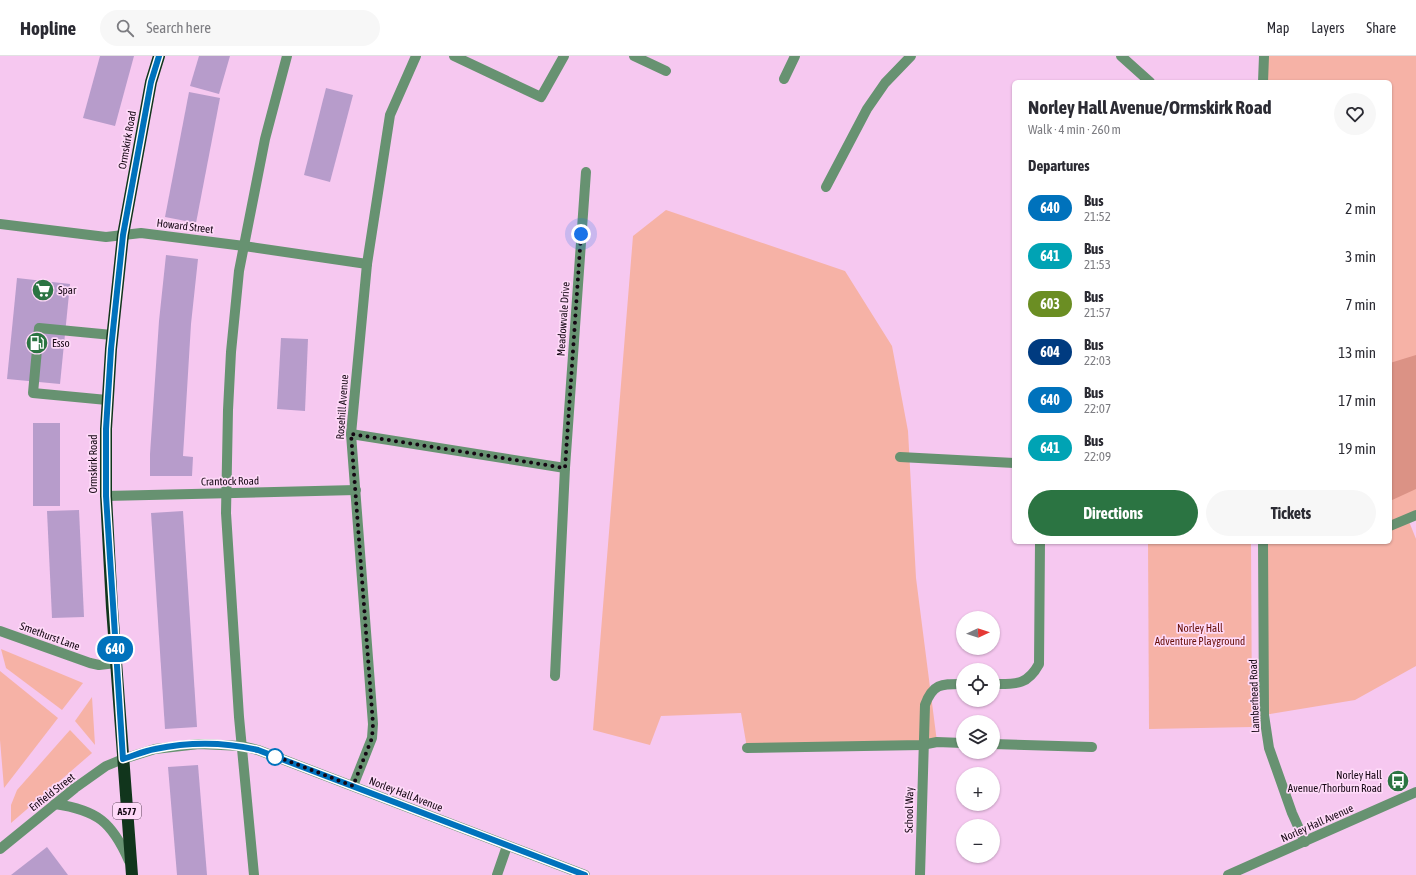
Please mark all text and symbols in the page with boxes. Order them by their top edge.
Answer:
search box [100,10,380,46]
text: Hopline [20,17,76,39]
icon: search [114,17,136,39]
text: Search here [146,19,211,36]
text: Map [1267,20,1289,36]
text: Layers [1311,20,1344,36]
text: Share [1366,20,1396,36]
button: heart [1334,93,1376,135]
text: Norley Hall Avenue/Ormskirk Road [1028,96,1272,118]
street label: Ormskirk Road [116,110,138,170]
text: Walk · 4 min · 260 m [1028,122,1121,137]
text: Departures [1028,157,1090,174]
text: Bus [1084,192,1104,209]
text: 640 [1040,200,1060,216]
text: 2 min [1345,200,1376,217]
text: 21:52 [1084,209,1111,224]
street label: Howard Street [156,217,214,235]
your location [571,224,591,244]
text: Bus [1084,240,1104,257]
text: 641 [1040,248,1060,264]
text: 3 min [1345,248,1376,265]
text: 21:53 [1084,257,1111,272]
supermarket icon: Spar [30,277,56,303]
street label: Meadowvale Drive [554,281,572,357]
place label: Spar [58,284,77,296]
text: Bus [1084,288,1104,305]
text: 603 [1040,296,1060,312]
text: 7 min [1345,296,1376,313]
text: 21:57 [1084,305,1111,320]
fuel station icon: Esso [24,330,50,356]
text: Bus [1084,336,1104,353]
place label: Esso [52,337,70,349]
text: 604 [1040,344,1060,360]
text: 13 min [1338,344,1376,361]
text: 22:03 [1084,353,1111,368]
street label: Rosehill Avenue [334,374,350,440]
text: Bus [1084,384,1104,401]
text: 640 [1040,392,1060,408]
text: 17 min [1338,392,1376,409]
text: 22:07 [1084,401,1111,416]
text: Bus [1084,432,1104,449]
street label: Ormskirk Road [87,434,99,494]
text: 641 [1040,440,1060,456]
text: 19 min [1338,440,1376,457]
text: 22:09 [1084,449,1111,464]
street label: Crantock Road [201,474,259,488]
button: Directions [1028,490,1198,536]
button: Tickets [1206,490,1376,536]
north arrow [956,611,1000,655]
map controls [956,611,1000,863]
street label: Smethurst Lane [18,620,82,652]
park label: Norley Hall Adventure Playground [1155,622,1245,647]
line badge: 640 [92,636,138,662]
text: 640 [105,641,125,657]
street label: Lamberhead Road [1247,659,1261,733]
button: locate [956,663,1000,707]
button: layers [956,715,1000,759]
unlabelled marker [266,748,284,766]
button: + [956,767,1000,811]
bus stop icon: Norley Hall Avenue/Thorburn Road [1385,768,1411,794]
place label: Norley Hall Avenue/Thorburn Road [1288,769,1382,794]
street label: Enfield Street [27,771,77,813]
street label: Norley Hall Avenue [367,774,445,814]
street label: School Way [903,786,915,833]
street label: Norley Hall Avenue [1279,802,1355,844]
road number: A577 [113,803,141,819]
button: − [956,819,1000,863]

